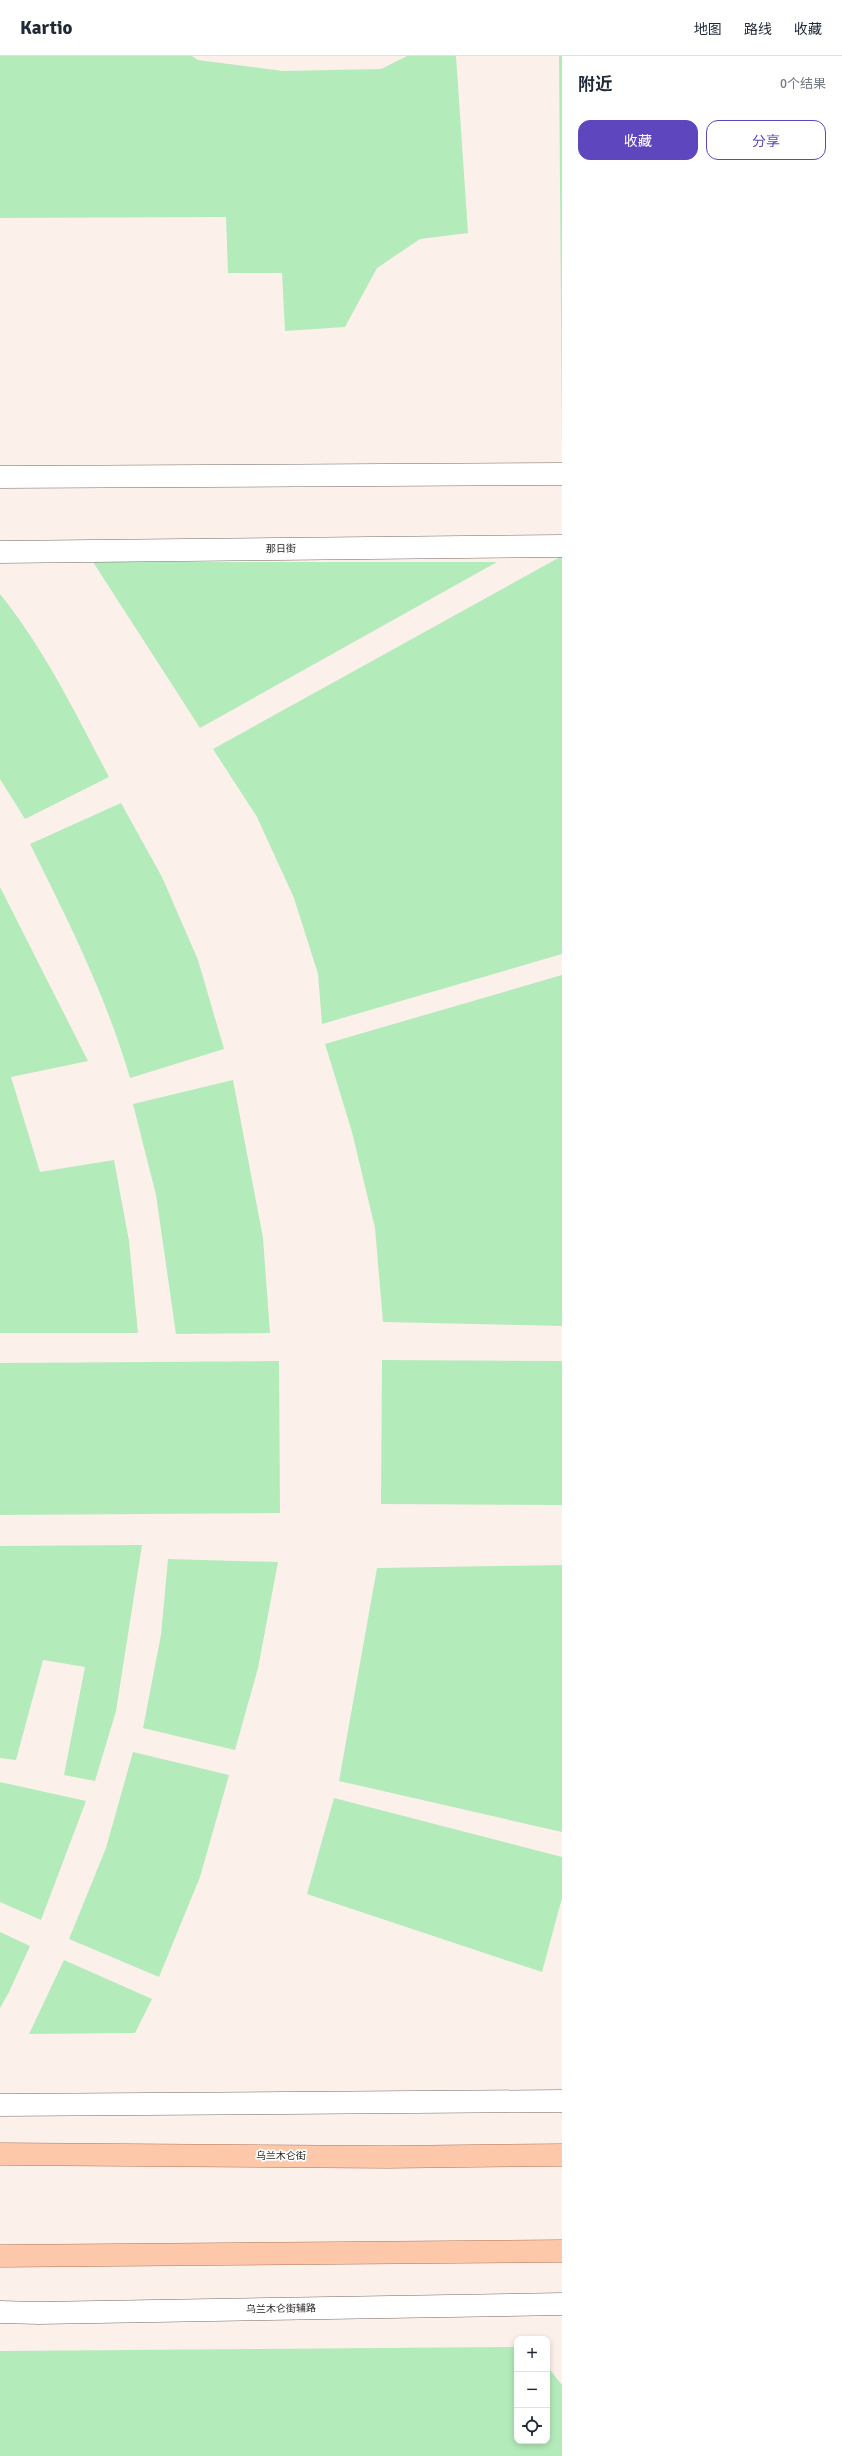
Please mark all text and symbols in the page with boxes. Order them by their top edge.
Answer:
text: Kartio [20,16,73,40]
text: 地图 [694,21,722,38]
text: 路线 [744,21,772,38]
text: 收藏 [794,21,822,38]
text: 附近 [578,74,612,95]
text: 0个结果 [780,76,826,92]
button: 收藏 [578,120,698,160]
button: 分享 [706,120,826,160]
street label: 那日街 [266,543,296,555]
street label: 乌兰木仑街 [256,2150,306,2162]
street label: 乌兰木仑街辅路 [246,2302,316,2316]
map controls [514,2336,550,2444]
button: + [514,2336,550,2372]
button: − [514,2372,550,2408]
button: locate [514,2408,550,2444]

